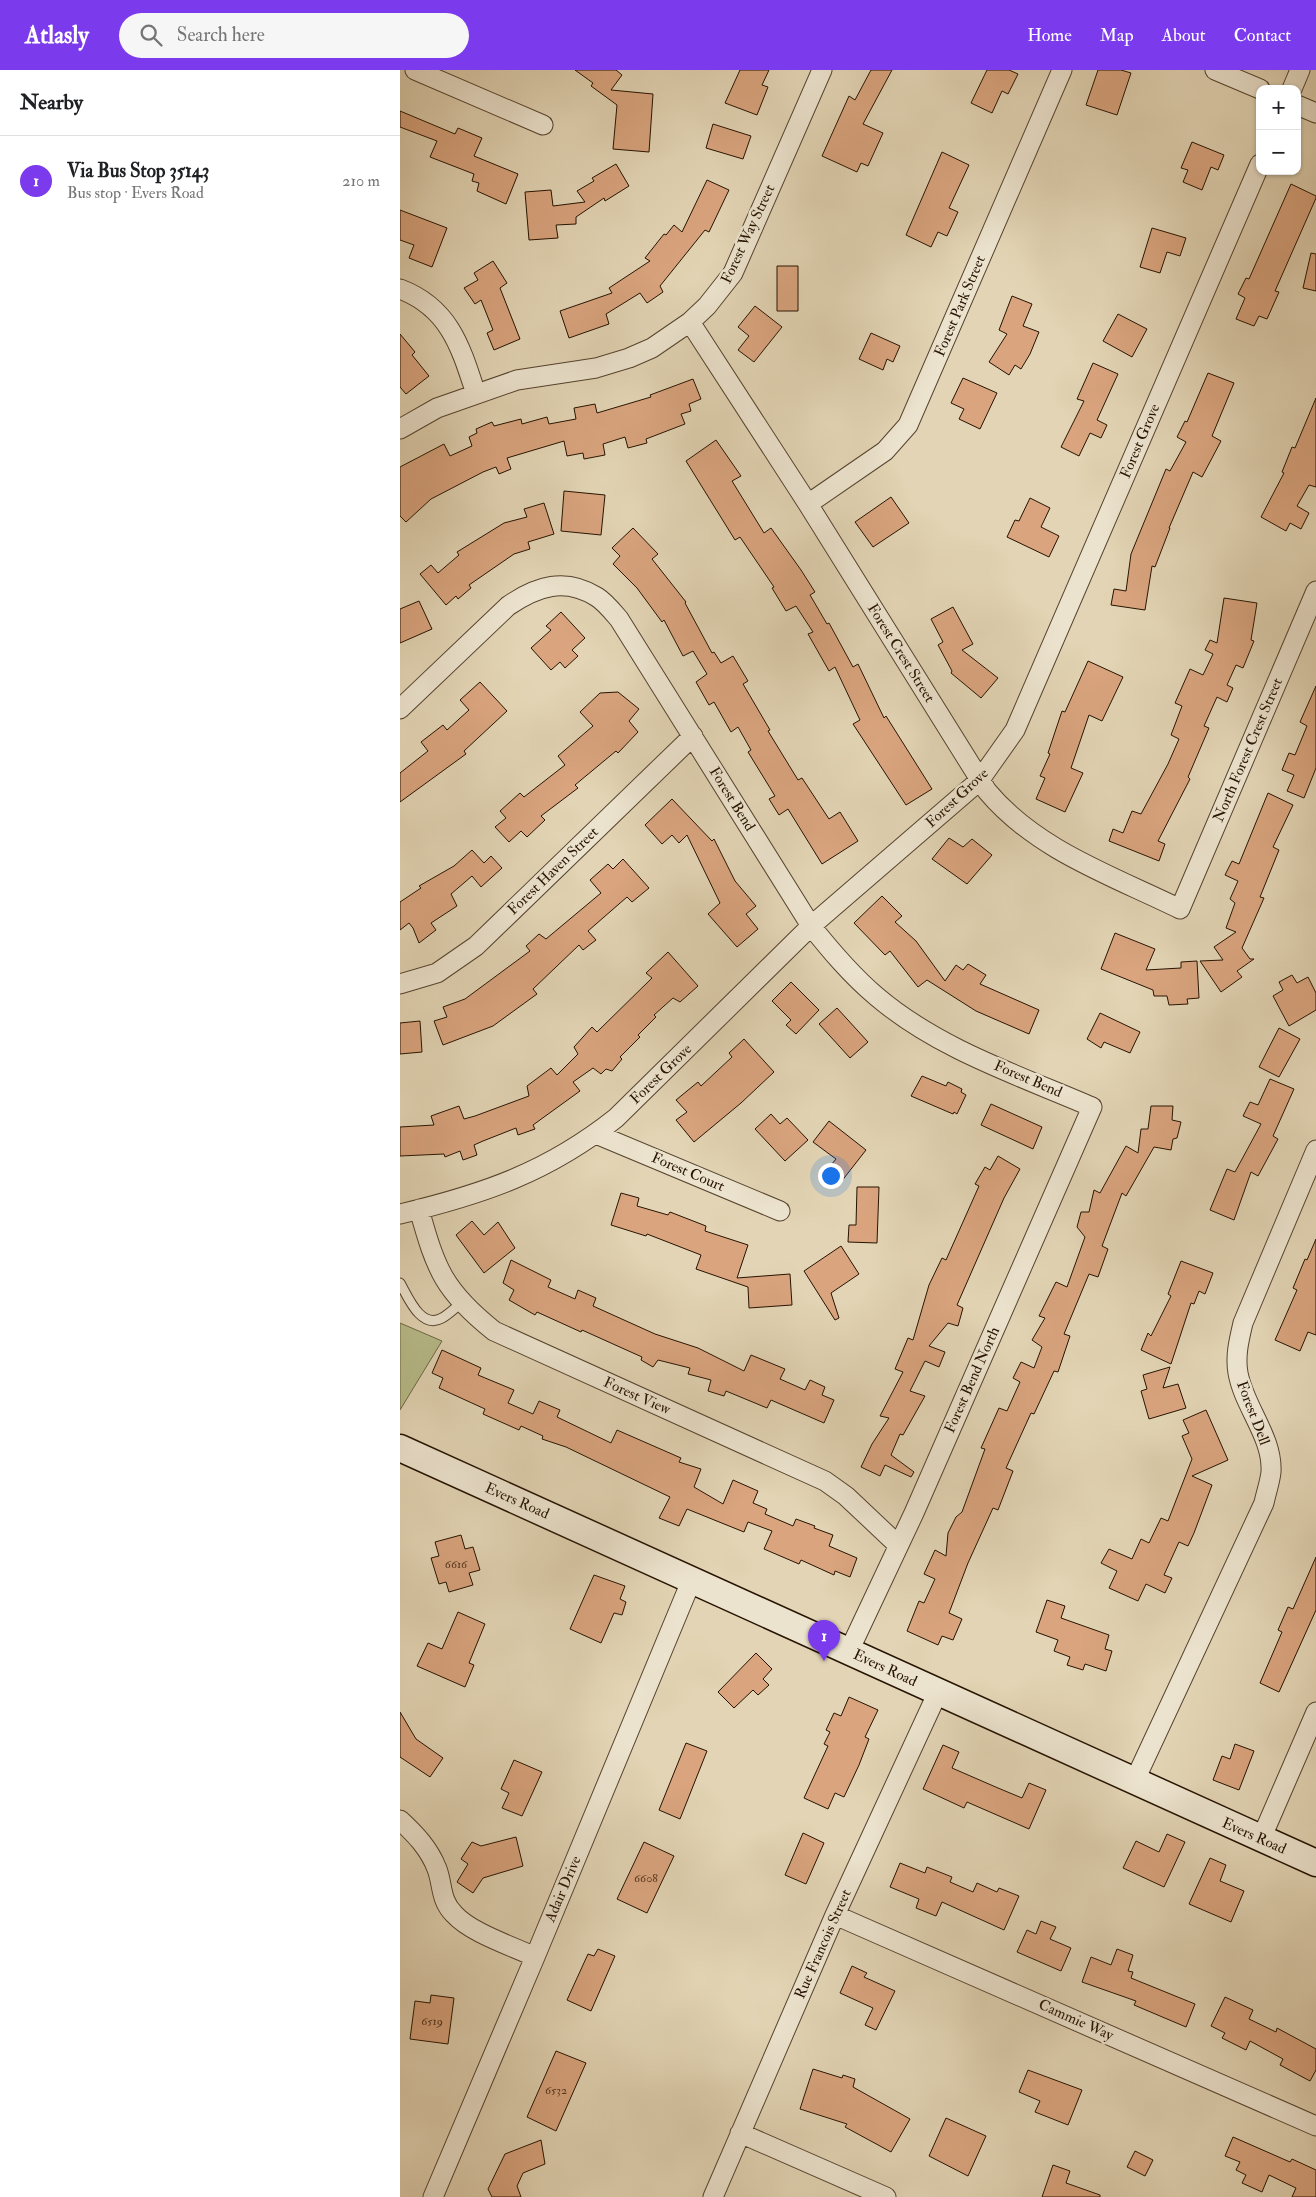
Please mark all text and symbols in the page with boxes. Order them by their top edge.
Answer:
search box [119,13,469,58]
text: Atlasly [25,20,89,51]
icon: search [137,21,165,49]
text: Search here [177,23,265,47]
text: Home [1027,24,1072,47]
text: Map [1100,24,1134,47]
text: About [1162,24,1206,47]
text: Contact [1234,24,1291,47]
map controls [1256,85,1301,175]
button: + [1256,85,1301,130]
text: Nearby [20,89,83,116]
button: − [1256,130,1301,175]
text: Via Bus Stop 35143 [67,159,209,183]
text: 1 [33,171,39,191]
text: 210 m [342,171,380,191]
street label: Forest Way Street [717,181,779,287]
text: Bus stop · Evers Road [67,183,204,203]
street label: Forest Park Street [930,253,990,359]
street label: Forest Grove [1116,401,1164,481]
street label: Forest Crest Street [863,600,939,706]
street label: North Forest Crest Street [1209,675,1287,825]
street label: Forest Bend [705,763,760,835]
street label: Forest Grove [922,764,992,832]
street label: Forest Haven Street [504,823,603,919]
street label: Forest Grove [626,1040,696,1108]
street label: Forest Bend [991,1056,1066,1102]
street label: Forest Court [649,1148,728,1196]
your location [818,1163,844,1189]
street label: Forest Bend North [940,1324,1004,1436]
street label: Forest View [601,1373,674,1419]
street label: Forest Dell [1232,1378,1274,1448]
street label: Evers Road [482,1478,553,1524]
house number: 6616 [445,1557,468,1572]
pin: 1 [808,1620,840,1661]
street label: Evers Road [850,1645,921,1691]
street label: Evers Road [1219,1813,1290,1859]
street label: Adair Drive [540,1853,585,1926]
house number: 6608 [634,1871,658,1886]
street label: Rue Francois Street [790,1886,856,2002]
street label: Cammie Way [1035,1995,1117,2045]
house number: 6519 [421,2014,443,2029]
house number: 6532 [545,2083,567,2098]

